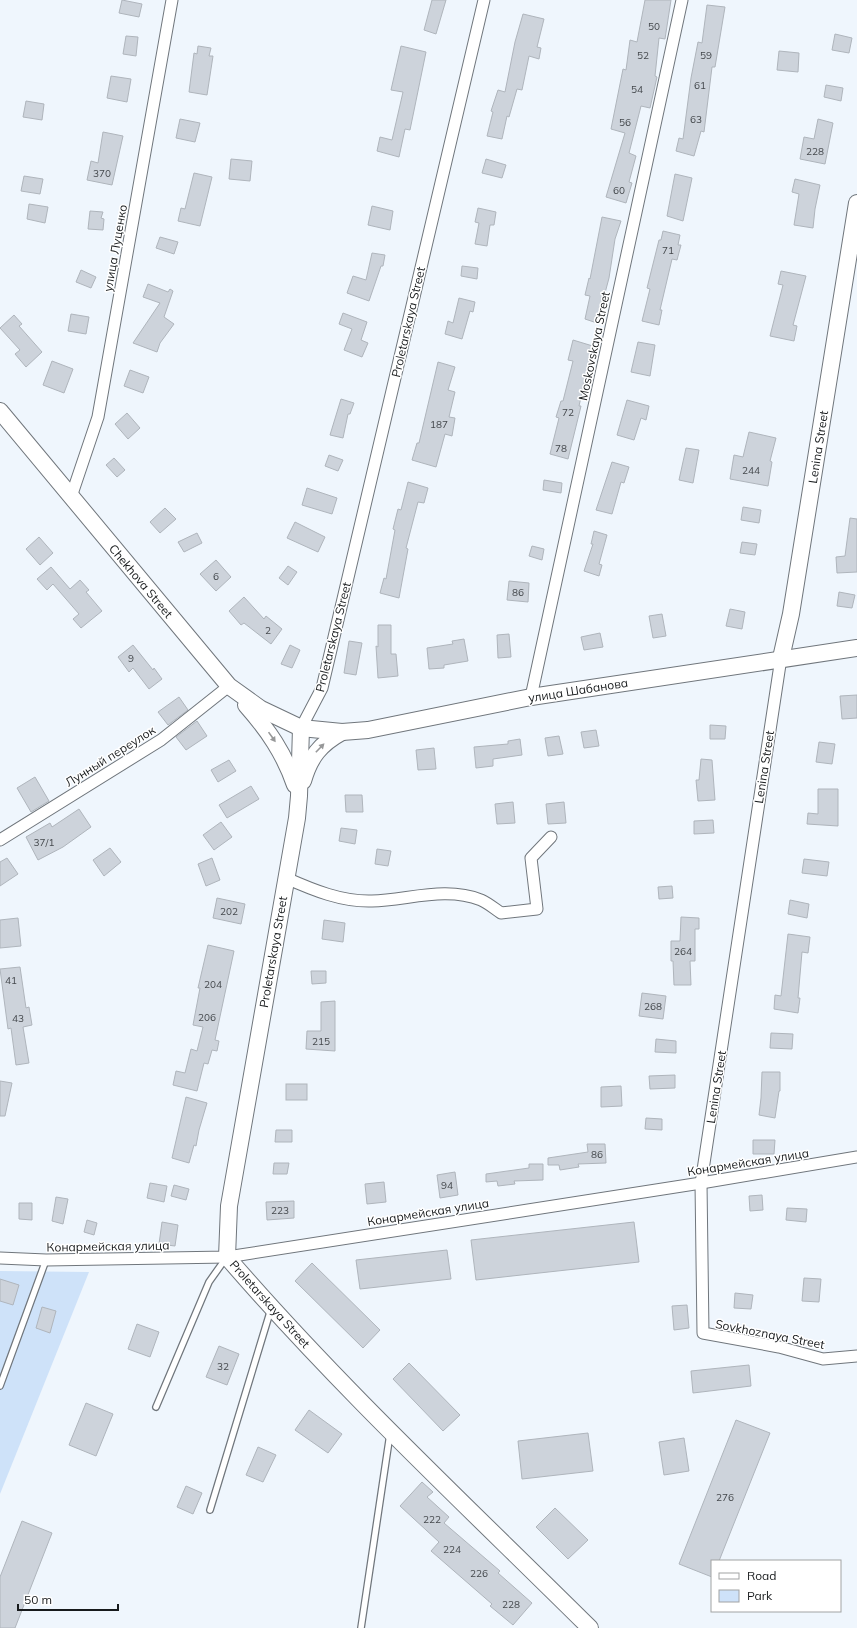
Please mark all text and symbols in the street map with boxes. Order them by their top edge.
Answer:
house number: 50 [648,20,660,33]
house number: 52 [637,49,649,62]
house number: 59 [700,49,712,62]
house number: 61 [694,79,706,92]
house number: 54 [631,83,643,96]
house number: 63 [690,113,702,126]
house number: 56 [619,116,631,129]
house number: 228 [806,145,824,158]
house number: 370 [93,167,111,180]
house number: 60 [613,184,625,197]
street label: улица Луценко [100,203,130,293]
house number: 71 [662,244,674,257]
street label: Proletarskaya Street [388,265,428,379]
street label: Moskovskaya Street [575,290,613,402]
house number: 72 [562,406,574,419]
street label: Lenina Street [805,410,831,484]
house number: 187 [430,418,448,431]
house number: 78 [555,442,567,455]
house number: 244 [742,464,760,477]
street label: Chekhova Street [106,541,176,621]
house number: 6 [213,570,219,583]
street label: Proletarskaya Street [312,580,354,694]
house number: 86 [512,586,524,599]
house number: 2 [265,624,271,637]
house number: 9 [128,652,134,665]
street label: улица Шабанова [527,675,629,705]
street label: Лунный переулок [62,722,158,790]
street label: Lenina Street [751,730,777,804]
one-way arrow [268,732,276,743]
one-way arrow [315,743,325,753]
house number: 37/1 [34,836,54,849]
street label: Proletarskaya Street [256,895,290,1009]
house number: 202 [220,905,238,918]
house number: 264 [674,945,692,958]
house number: 41 [5,974,17,987]
house number: 204 [204,978,222,991]
house number: 268 [644,1000,662,1013]
house number: 206 [198,1011,216,1024]
house number: 43 [12,1012,24,1025]
house number: 215 [312,1035,330,1048]
street label: Lenina Street [703,1050,729,1124]
street label: Конармейская улица [686,1145,810,1179]
house number: 86 [591,1148,603,1161]
house number: 94 [441,1179,453,1192]
street label: Конармейская улица [366,1195,490,1229]
house number: 223 [271,1204,289,1217]
street label: Конармейская улица [46,1237,170,1255]
street label: Proletarskaya Street [227,1257,313,1351]
street label: Sovkhoznaya Street [714,1316,826,1352]
house number: 32 [217,1360,229,1373]
house number: 276 [716,1491,734,1504]
house number: 222 [423,1513,441,1526]
house number: 224 [443,1543,461,1556]
legend [711,1560,841,1612]
house number: 226 [470,1567,488,1580]
text: Road [747,1568,776,1583]
scale bar [18,1586,118,1612]
text: Park [747,1588,773,1603]
text: 50 m [24,1592,52,1607]
house number: 228 [502,1598,520,1611]

